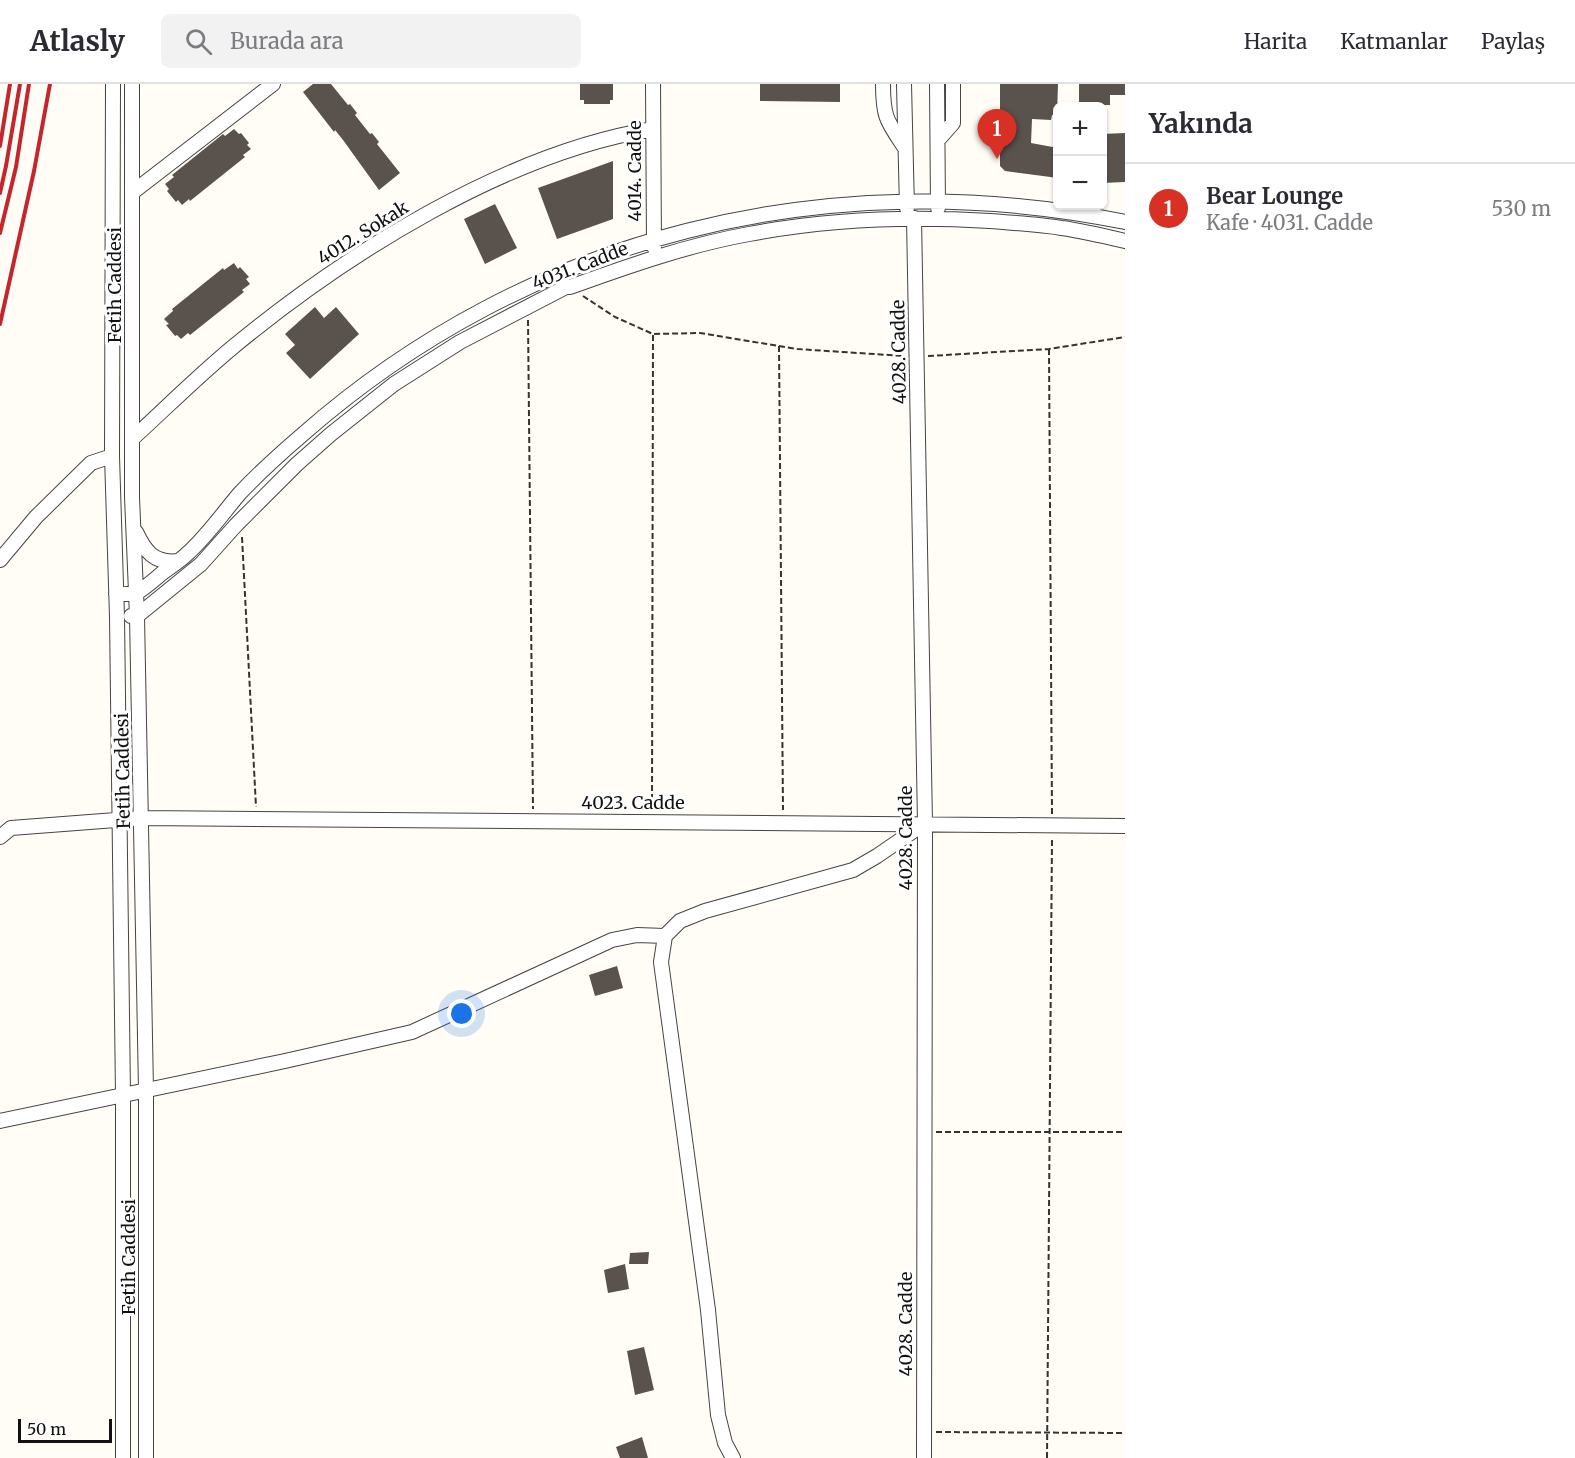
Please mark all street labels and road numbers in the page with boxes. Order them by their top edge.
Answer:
street label: 4014. Cadde [623,120,646,222]
street label: 4012. Sokak [313,195,413,270]
street label: Fetih Caddesi [103,227,126,343]
street label: 4031. Cadde [529,237,631,294]
street label: 4028. Cadde [886,299,911,405]
street label: Fetih Caddesi [110,712,135,829]
street label: 4028. Cadde [894,786,917,890]
street label: 4023. Cadde [581,791,685,814]
street label: Fetih Caddesi [117,1199,140,1315]
street label: 4028. Cadde [894,1272,917,1376]

